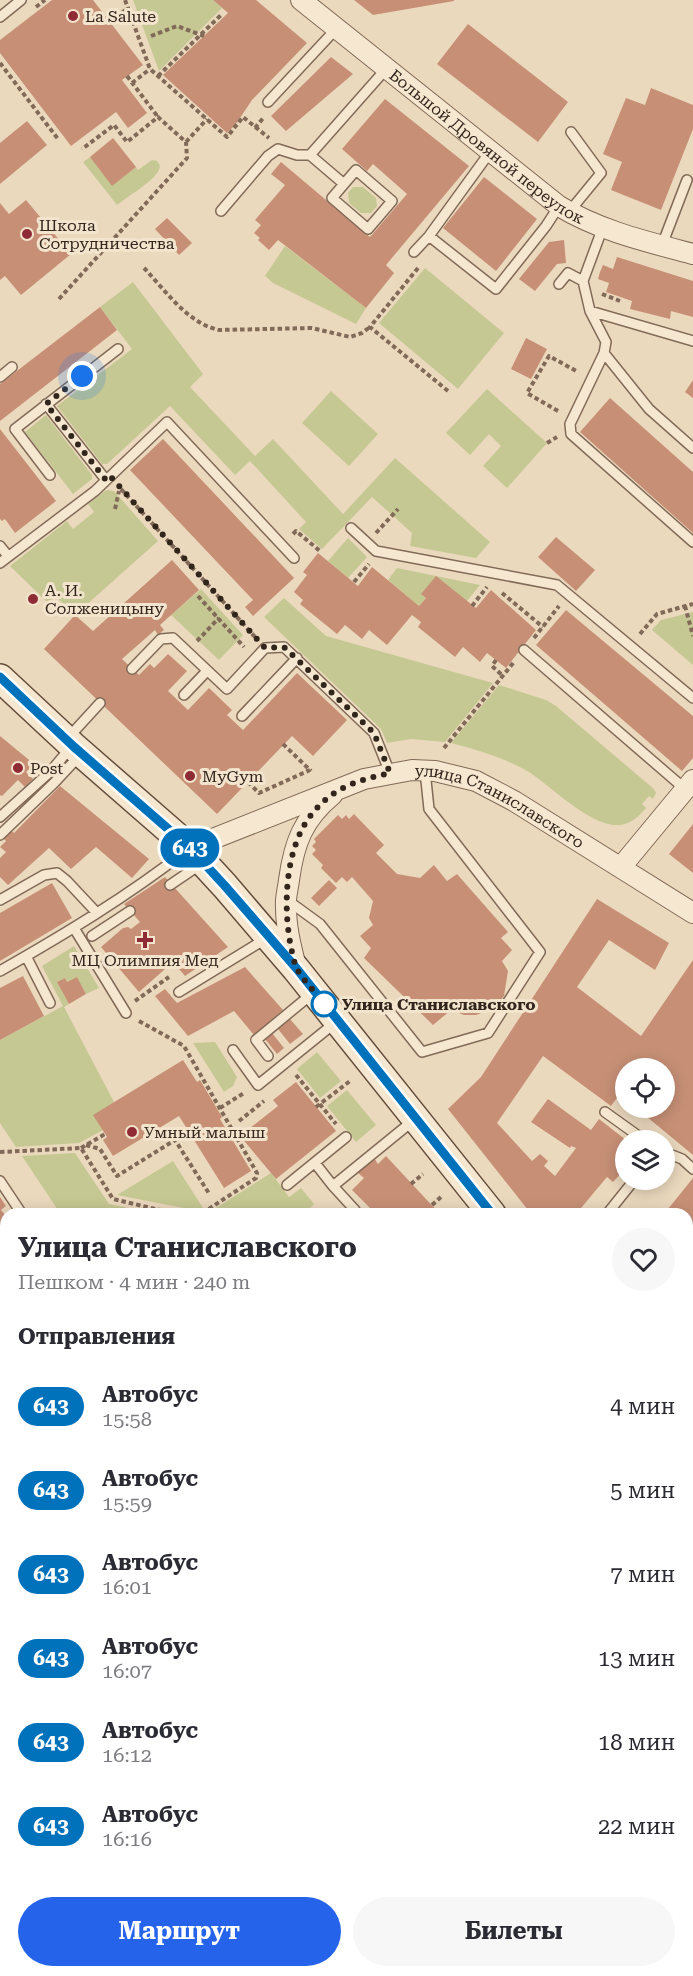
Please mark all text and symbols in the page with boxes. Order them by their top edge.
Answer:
place label: La Salute [85,7,156,26]
marker: La Salute [66,9,80,23]
street label: Большой Дровяной переулок [386,65,587,228]
place label: Школа Сотрудничества [39,216,175,253]
marker: Школа Сотрудничества [20,227,34,241]
your location [67,361,97,391]
place label: А. И. Солженицыну [45,581,164,618]
marker: А. И. Солженицыну [26,592,40,606]
place label: Post [30,759,63,778]
marker: Post [11,761,25,775]
street label: улица Станиславского [414,761,588,853]
place label: MyGym [202,767,264,786]
marker: MyGym [183,769,197,783]
line badge: 643 [156,828,225,868]
text: 643 [172,836,208,860]
marker: МЦ Олимпия Мед [136,931,154,949]
place label: МЦ Олимпия Мед [71,951,219,970]
marker: Улица Станиславского [311,991,337,1017]
place label: Улица Станиславского [342,995,536,1014]
map controls [615,1058,675,1190]
button: locate [615,1058,675,1118]
place label: Умный малыш [144,1123,265,1142]
marker: Умный малыш [125,1125,139,1139]
button: layers [615,1130,675,1190]
button: heart [612,1228,675,1291]
text: Улица Станиславского [18,1231,357,1264]
text: Пешком · 4 мин · 240 m [18,1270,250,1294]
text: Отправления [18,1324,175,1349]
text: Автобус [102,1382,198,1407]
text: 643 [33,1394,69,1418]
text: 4 мин [610,1394,675,1419]
text: 15:58 [102,1407,152,1431]
text: Автобус [102,1466,198,1491]
text: 643 [33,1478,69,1502]
text: 5 мин [610,1478,675,1503]
text: 15:59 [102,1491,152,1515]
text: Автобус [102,1550,198,1575]
text: 643 [33,1562,69,1586]
text: 7 мин [610,1562,675,1587]
text: 16:01 [102,1575,152,1599]
text: Автобус [102,1634,198,1659]
text: 643 [33,1646,69,1670]
text: 13 мин [598,1646,675,1671]
text: 16:07 [102,1659,152,1683]
text: Автобус [102,1718,198,1743]
text: 643 [33,1730,69,1754]
text: 18 мин [598,1730,675,1755]
text: 16:12 [102,1743,152,1767]
text: Автобус [102,1802,198,1827]
text: 643 [33,1814,69,1838]
text: 22 мин [598,1814,675,1839]
text: 16:16 [102,1827,152,1851]
button: Маршрут [18,1897,341,1966]
button: Билеты [353,1897,675,1966]

